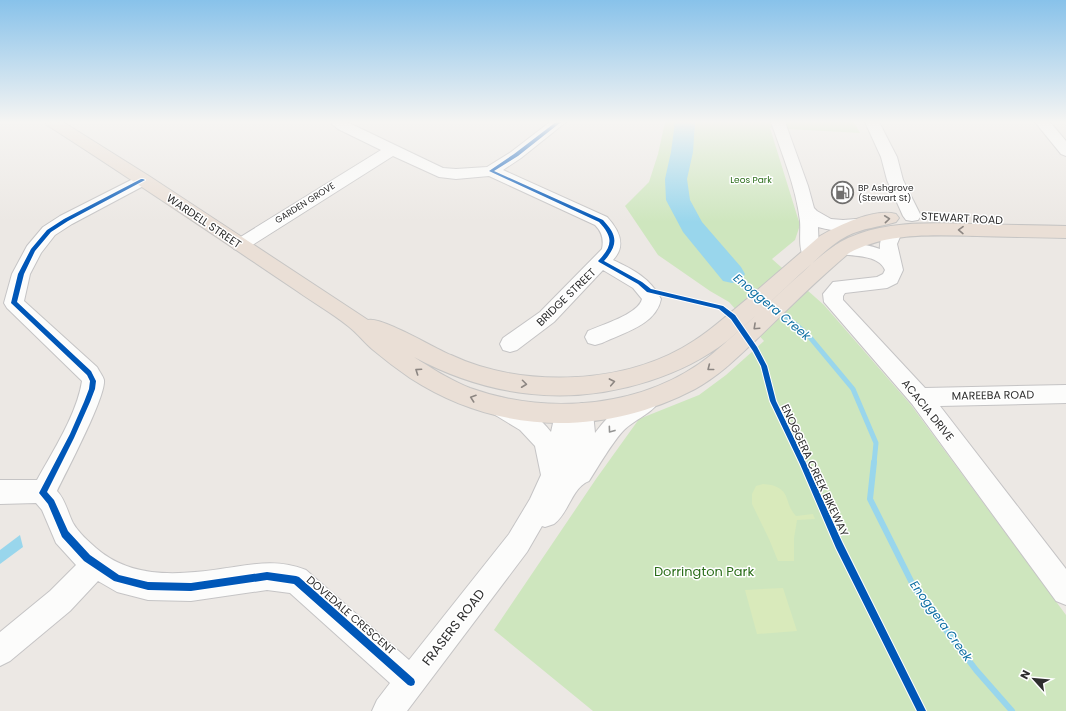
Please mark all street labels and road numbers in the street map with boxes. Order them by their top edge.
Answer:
street label: GARDEN GROVE [273,180,338,226]
street label: WARDELL STREET [163,190,245,252]
street label: STEWART ROAD [920,208,1004,228]
street label: BRIDGE STREET [533,264,599,330]
street label: ACACIA DRIVE [898,376,958,444]
street label: MAREEBA ROAD [952,386,1035,404]
street label: ENOGGERA CREEK BIKEWAY [777,401,853,539]
street label: DOVEDALE CRESCENT [303,572,399,658]
street label: FRASERS ROAD [417,585,489,670]

